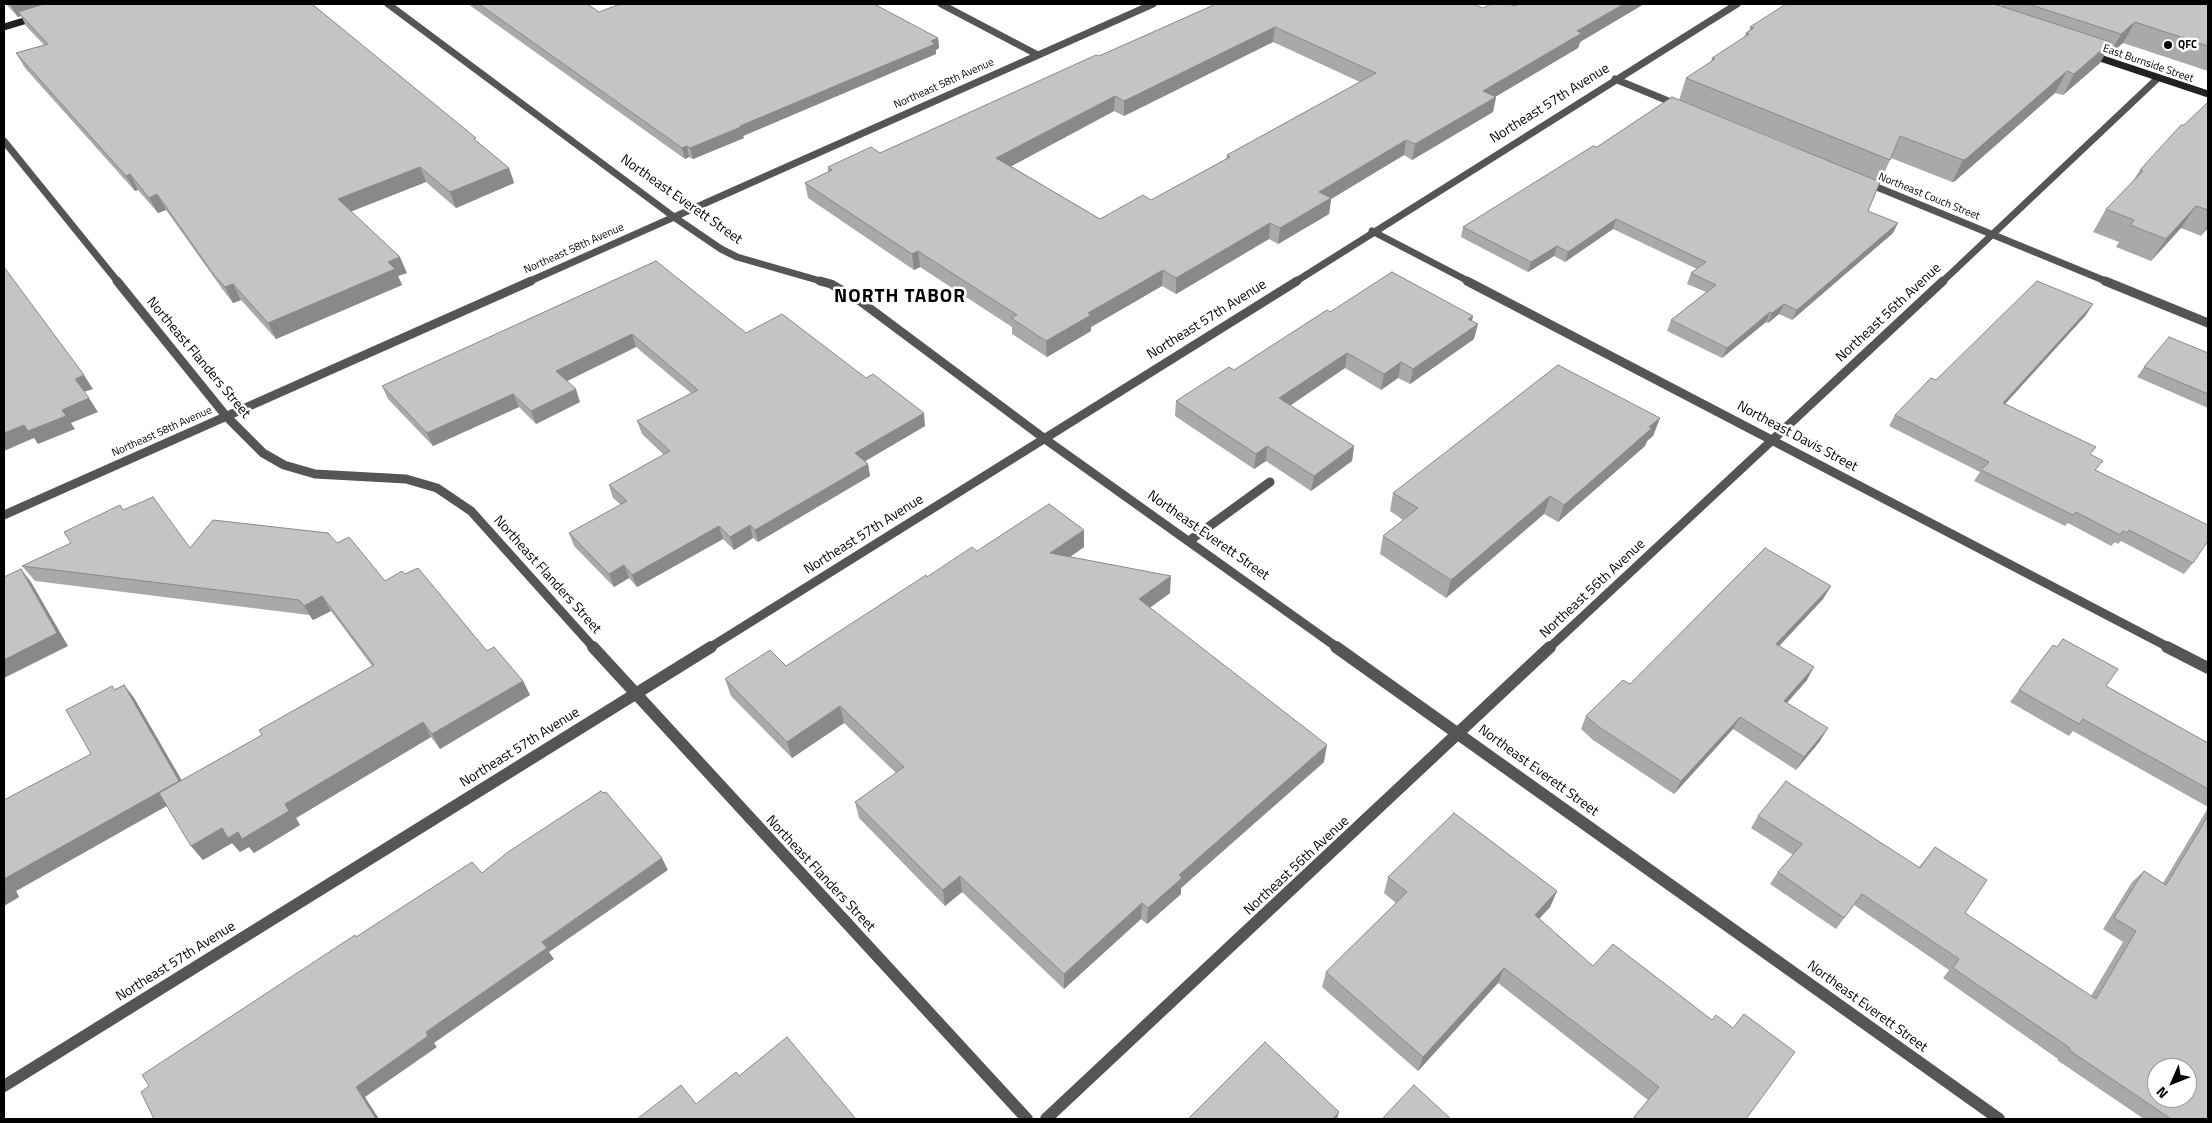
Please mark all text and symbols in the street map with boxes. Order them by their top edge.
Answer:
place label: QFC [2178,38,2197,52]
marker: QFC [2162,39,2174,51]
street label: East Burnside Street [2101,42,2195,86]
street label: Northeast 58th Avenue [892,56,996,112]
street label: Northeast 57th Avenue [1487,60,1613,148]
street label: Northeast Everett Street [617,152,745,248]
street label: Northeast Couch Street [1876,171,1982,223]
street label: Northeast 58th Avenue [522,221,626,277]
street label: Northeast 56th Avenue [1833,260,1945,366]
street label: Northeast 57th Avenue [1144,276,1270,364]
district label: NORTH TABOR [833,286,967,308]
street label: Northeast Flanders Street [142,294,254,422]
street label: Northeast Davis Street [1734,398,1860,476]
street label: Northeast 58th Avenue [110,404,214,460]
street label: Northeast Everett Street [1144,488,1272,584]
street label: Northeast 57th Avenue [801,491,927,579]
street label: Northeast Flanders Street [490,513,604,637]
street label: Northeast 56th Avenue [1537,536,1649,642]
street label: Northeast 57th Avenue [457,704,583,792]
street label: Northeast Everett Street [1475,722,1601,820]
street label: Northeast Flanders Street [762,812,878,936]
street label: Northeast 56th Avenue [1241,813,1353,919]
street label: Northeast 57th Avenue [113,918,239,1006]
street label: Northeast Everett Street [1804,958,1930,1056]
north arrow [2147,1058,2197,1108]
text: N [2151,1082,2172,1104]

